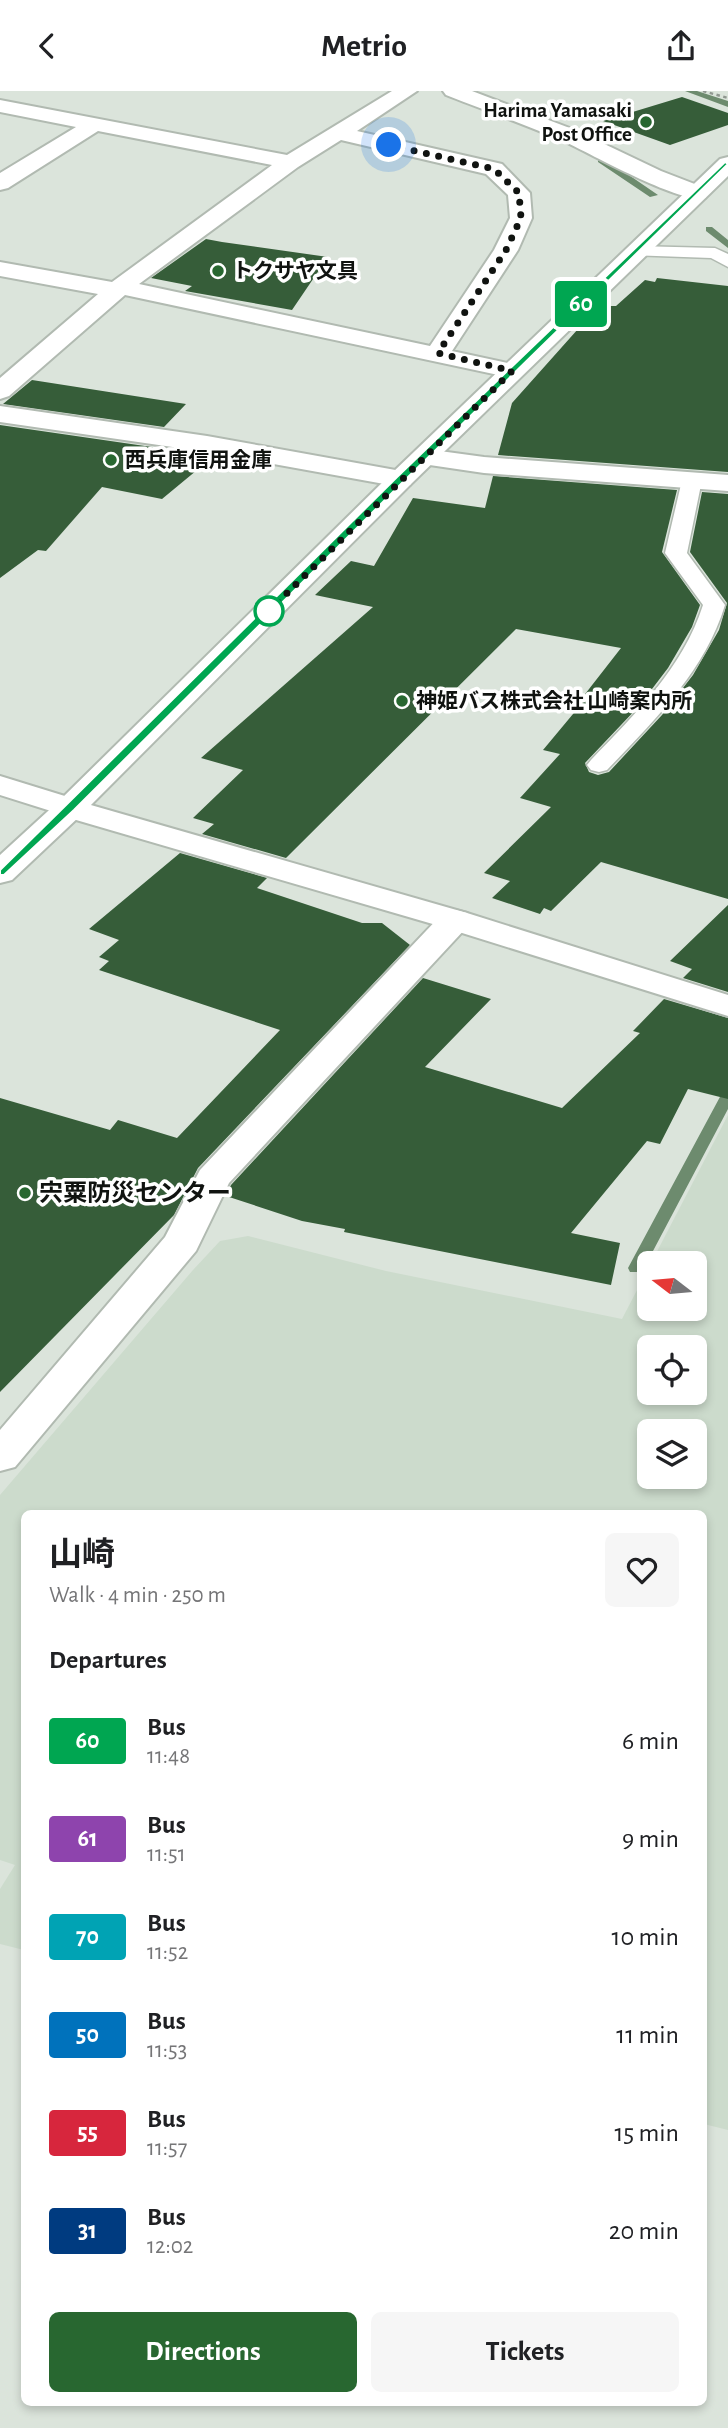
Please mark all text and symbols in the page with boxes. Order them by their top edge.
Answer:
icon: back [28,27,66,65]
icon: share [662,27,700,65]
text: Metrio [321,30,407,62]
place label: Harima Yamasaki Post Office [483,100,632,145]
marker: Harima Yamasaki Post Office [638,114,654,130]
your location [371,127,406,162]
place label: トクサヤ文具 [232,260,358,282]
marker: トクサヤ文具 [210,263,226,279]
line badge: 60 [550,281,612,327]
text: 60 [569,292,593,316]
place label: 西兵庫信用金庫 [125,449,272,471]
marker: 西兵庫信用金庫 [103,452,119,468]
unlabelled marker [254,596,284,626]
place label: 神姫バス株式会社 山崎案内所 [416,689,692,712]
marker: 神姫バス株式会社 山崎案内所 [394,693,410,709]
place label: 宍粟防災センター [39,1180,231,1206]
marker: 宍粟防災センター [17,1185,33,1201]
north arrow [637,1251,707,1321]
map controls [637,1251,707,1489]
button: locate [637,1335,707,1405]
button: layers [637,1419,707,1489]
button: heart [605,1533,679,1607]
text: 山崎 [49,1539,115,1572]
text: Walk · 4 min · 250 m [49,1584,226,1607]
text: Departures [49,1647,167,1673]
text: Bus [147,1714,186,1740]
text: 6 min [622,1728,679,1754]
text: 60 [75,1729,100,1753]
text: 11:48 [147,1745,190,1768]
text: Bus [147,1812,186,1838]
text: 9 min [622,1826,679,1852]
text: 61 [77,1827,98,1851]
text: 11:51 [147,1843,186,1866]
text: Bus [147,1910,186,1936]
text: 10 min [612,1924,679,1950]
text: 70 [76,1925,99,1949]
text: 11:52 [147,1941,188,1964]
text: Bus [147,2008,186,2034]
text: 11 min [616,2022,679,2048]
text: 50 [76,2023,99,2047]
text: 11:53 [147,2039,187,2062]
text: Bus [147,2106,186,2132]
text: 15 min [614,2120,679,2146]
text: 55 [77,2121,98,2145]
text: 11:57 [147,2137,187,2160]
text: Bus [147,2204,186,2230]
text: 20 min [609,2218,679,2244]
text: 31 [78,2219,97,2243]
text: 12:02 [147,2235,193,2258]
button: Directions [49,2312,357,2392]
button: Tickets [371,2312,679,2392]

